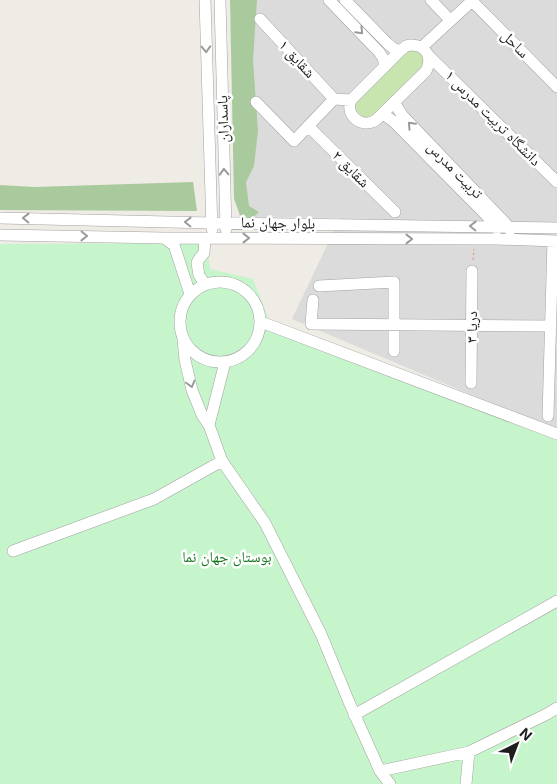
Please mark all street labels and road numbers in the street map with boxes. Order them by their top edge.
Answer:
street label: ساحل [497,26,533,62]
street label: شقایق ۱ [274,36,320,82]
street label: ۱ دانشگاه تربیت مدرس [441,66,545,170]
street label: پاسداران [212,95,234,143]
street label: تربیت مدرس [423,138,487,202]
street label: شقایق ۲ [328,146,374,192]
street label: بلوار جهان نما [241,212,315,234]
street label: دریا ۳ [462,311,481,343]

